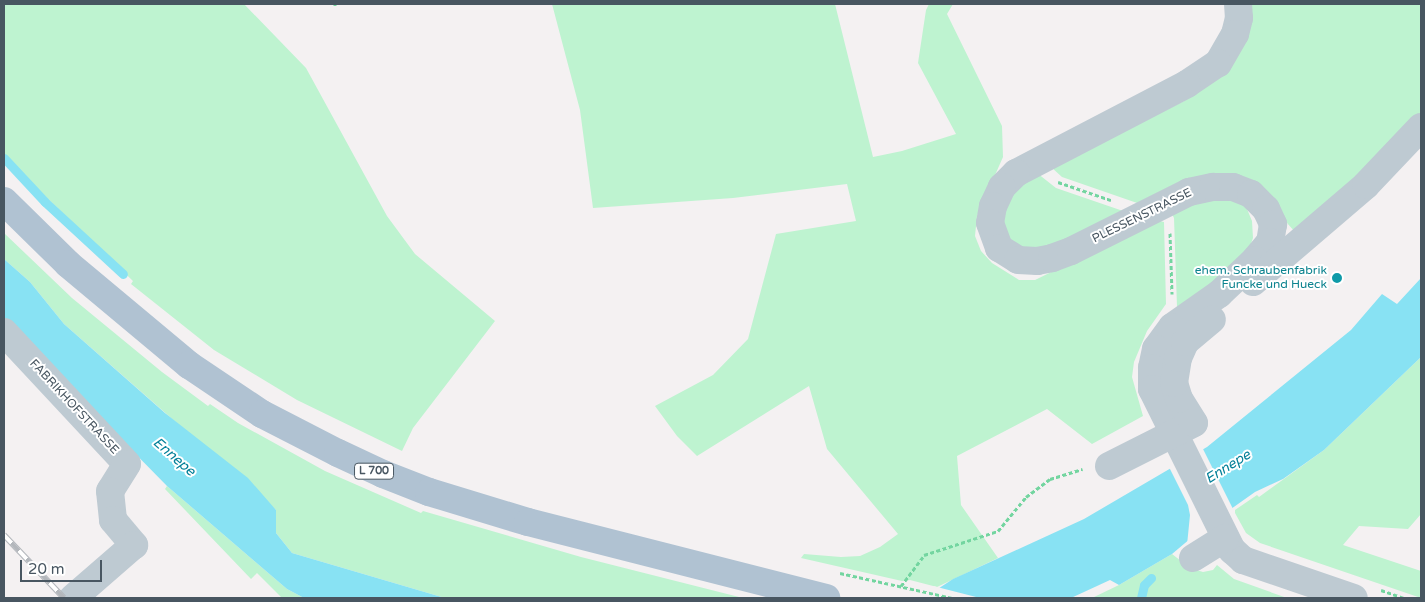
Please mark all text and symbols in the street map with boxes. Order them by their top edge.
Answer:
street label: PLESSENSTRASSE [1090,186,1194,246]
place label: ehem. Schraubenfabrik Funcke und Hueck [1195,264,1327,292]
marker: ehem. Schraubenfabrik Funcke und Hueck [1331,272,1343,284]
street label: FABRIKHOFSTRASSE [26,357,122,457]
water label: Ennepe [149,434,199,480]
water label: Ennepe [1202,446,1254,488]
road number: L 700 [354,462,394,480]
scale bar [22,550,105,582]
text: 20 m [28,560,65,578]

